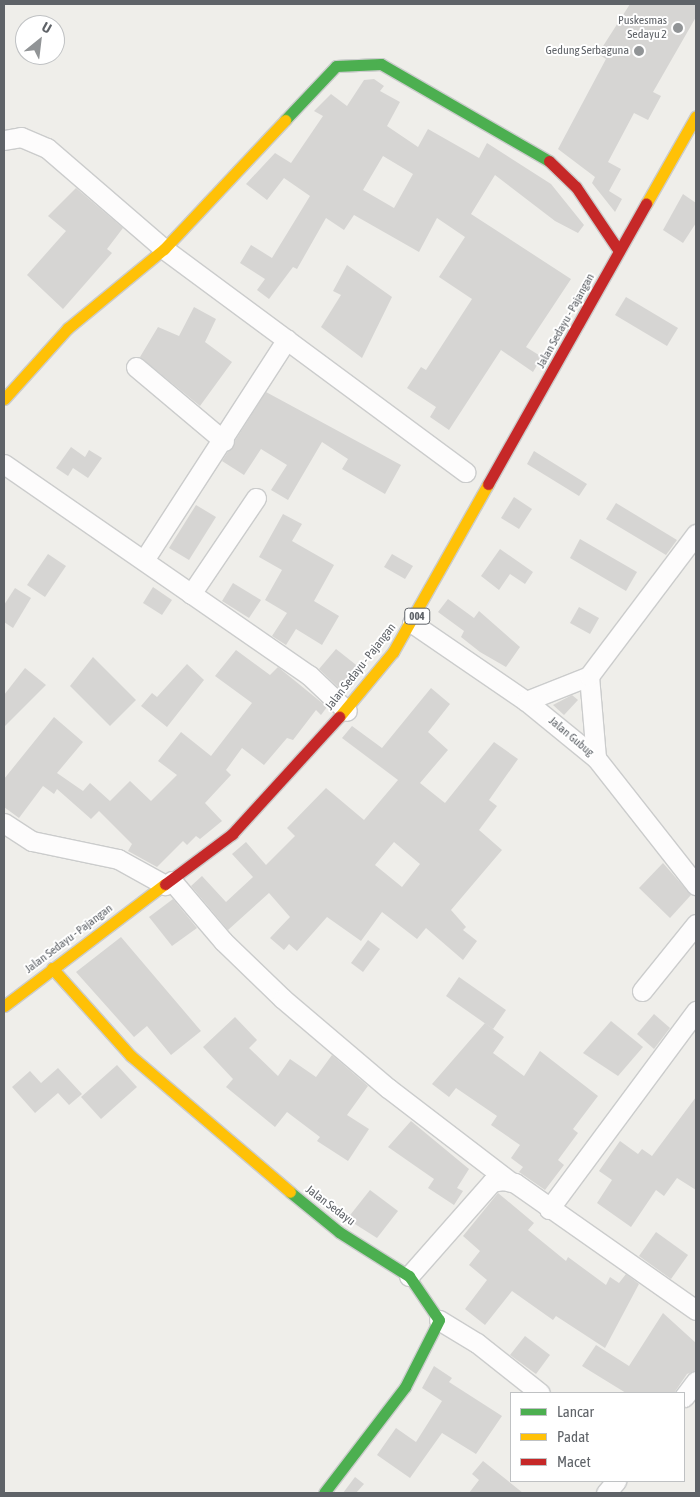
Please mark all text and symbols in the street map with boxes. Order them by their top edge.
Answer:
place label: Puskesmas Sedayu 2 [618,14,667,42]
north arrow [15,15,65,65]
text: U [39,19,54,37]
marker: Puskesmas Sedayu 2 [671,21,685,35]
place label: Gedung Serbaguna [545,44,629,58]
marker: Gedung Serbaguna [633,45,645,57]
street label: Jalan Sedayu - Pajangan [534,271,598,371]
road number: 004 [403,608,431,624]
street label: Jalan Sedayu - Pajangan [323,621,399,713]
street label: Jalan Gubug [546,714,596,760]
street label: Jalan Sedayu - Pajangan [22,901,116,977]
street label: Jalan Sedayu [302,1183,358,1229]
legend [510,1392,685,1482]
text: Lancar [557,1403,594,1420]
text: Padat [557,1428,589,1445]
text: Macet [557,1453,591,1470]

